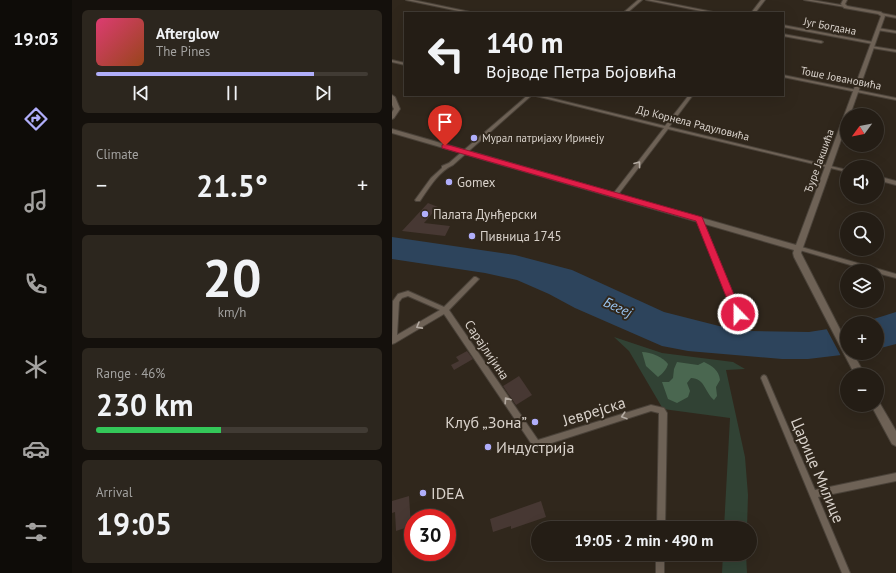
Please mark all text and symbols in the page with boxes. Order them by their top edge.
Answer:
street label: Југ Богдана [801,14,858,38]
text: Afterglow [156,24,219,43]
text: 140 m [486,24,563,61]
text: 19:03 [13,27,59,50]
icon: left [420,28,472,80]
text: The Pines [156,43,210,60]
text: Војводе Петра Бојовића [486,60,676,83]
street label: Тоше Јовановића [799,63,883,93]
icon: previous [130,82,152,104]
icon: pause [221,82,243,104]
icon: next [312,82,334,104]
street label: Др Корнела Радуловића [635,102,751,144]
icon: directions [22,105,50,133]
pin [428,105,462,146]
north arrow [840,108,884,152]
map controls [840,108,884,412]
icon: arrive [434,111,456,133]
street label: Ђуре Јакшића [801,127,837,195]
place label: Мурал патријаху Иринеју [482,131,605,145]
marker: Мурал патријаху Иринеју [469,133,479,143]
text: Climate [96,146,139,163]
button: sound [840,160,884,204]
one-way arrow [634,161,641,168]
text: 21.5° [196,166,268,205]
text: − [96,171,107,199]
text: + [357,171,368,199]
place label: Gomex [457,174,496,191]
marker: Gomex [444,177,454,187]
icon: music [22,187,50,215]
place label: Палата Дунђерски [433,206,537,223]
marker: Палата Дунђерски [420,209,430,219]
button: search [840,212,884,256]
place label: Пивница 1745 [480,228,562,245]
marker: Пивница 1745 [467,231,477,241]
text: 20 [203,244,261,311]
button: layers [840,264,884,308]
icon: phone [22,270,50,298]
water label: Бегеј [601,293,636,321]
position arrow [717,293,759,335]
text: km/h [218,304,246,321]
button: + [840,316,884,360]
street label: Сарајлијина [461,317,513,383]
one-way arrow [416,322,423,329]
icon: climate [22,353,50,381]
text: Range · 46% [96,365,165,382]
button: − [840,368,884,412]
text: 230 km [96,385,194,424]
street label: Јеврејска [559,392,628,430]
one-way arrow [505,397,512,404]
one-way arrow [620,411,627,420]
place label: Клуб „Зона” [445,412,527,432]
street label: Царице Милице [787,414,849,526]
marker: Клуб „Зона” [530,417,540,427]
icon: car [22,435,50,463]
place label: Индустрија [496,437,574,457]
marker: Индустрија [483,442,493,452]
place label: IDEA [431,483,465,503]
text: Arrival [96,484,132,501]
marker: IDEA [418,488,428,498]
text: 19:05 [96,504,172,543]
speed limit sign: 30 [404,509,456,561]
icon: filters [22,518,50,546]
text: 19:05 · 2 min · 490 m [575,531,713,550]

